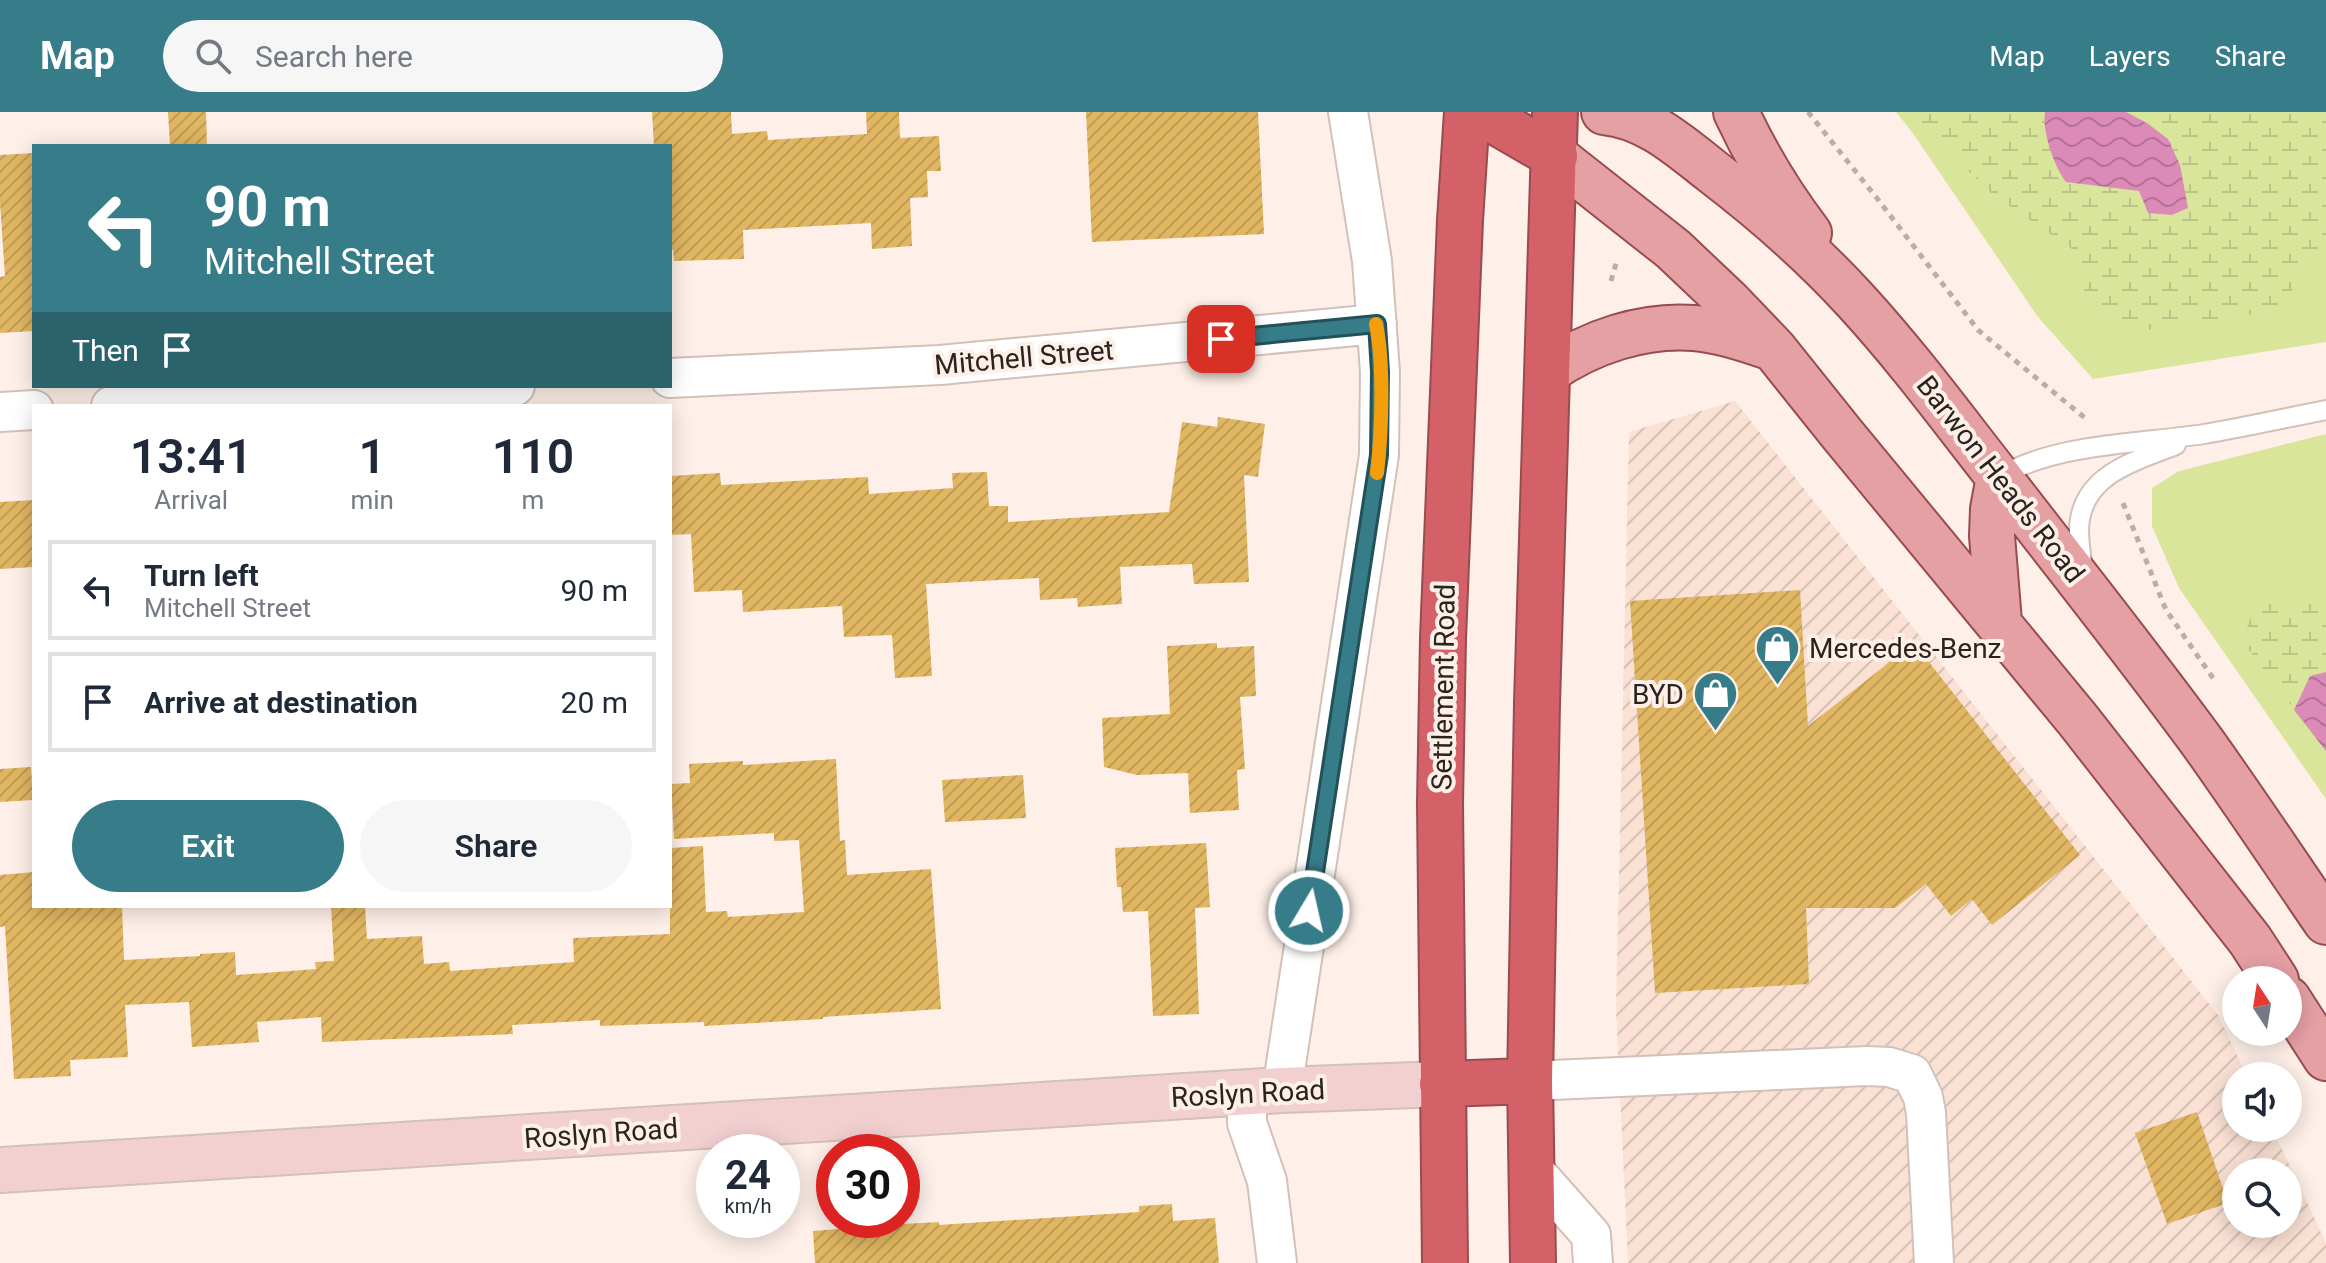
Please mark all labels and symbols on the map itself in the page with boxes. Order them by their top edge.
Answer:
pin [1187,305,1255,373]
street label: Mitchell Street [933,333,1115,382]
street label: Barwon Heads Road [1910,369,2092,589]
street label: Settlement Road [1425,583,1462,791]
shop icon: Mercedes-Benz [1754,624,1802,687]
place label: Mercedes-Benz [1809,632,2002,665]
shop icon: BYD [1691,670,1739,733]
place label: BYD [1632,678,1684,711]
position arrow [1267,869,1351,953]
north arrow [2222,966,2302,1046]
street label: Roslyn Road [1170,1073,1326,1114]
street label: Roslyn Road [523,1112,679,1155]
speed limit sign: 30 [816,1134,920,1238]

